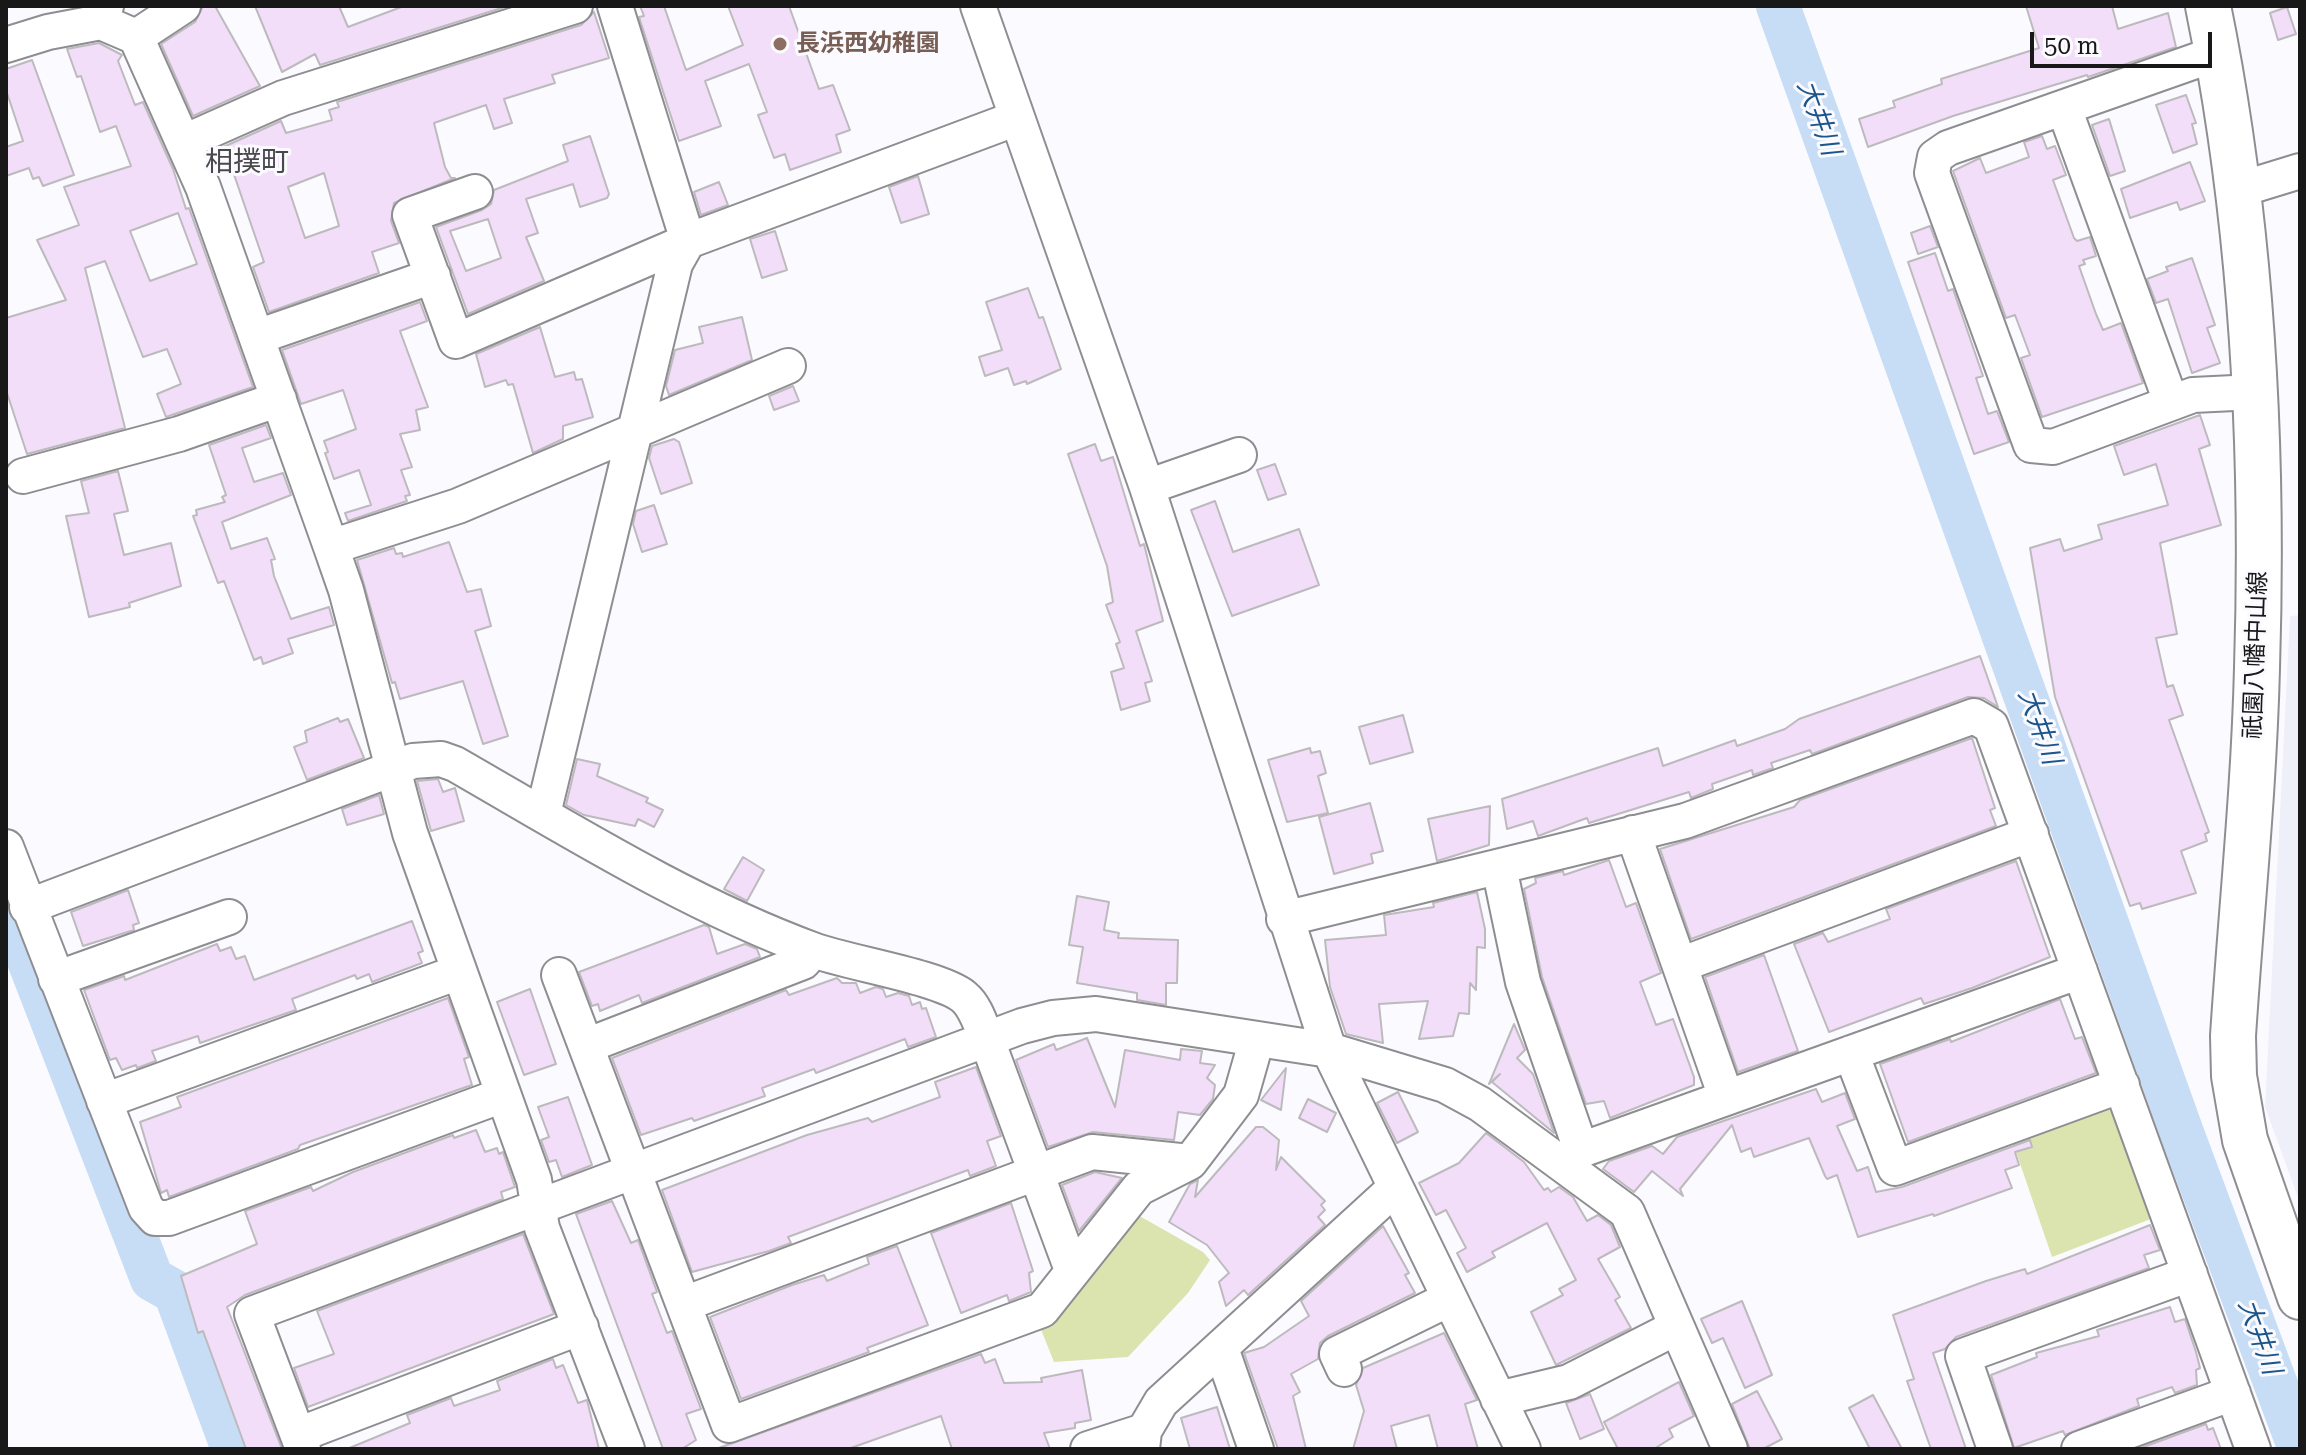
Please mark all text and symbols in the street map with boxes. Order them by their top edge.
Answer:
scale bar [2034,16,2216,66]
place label: 長浜西幼稚園 [796,30,940,58]
text: 50 m [2044,32,2099,60]
marker: 長浜西幼稚園 [771,35,789,53]
water label: 大井川 [1790,76,1846,160]
district label: 相撲町 [205,146,289,180]
street label: 祇園八幡中山線 [2239,571,2273,739]
water label: 大井川 [2011,685,2067,769]
water label: 大井川 [2231,1295,2287,1379]

